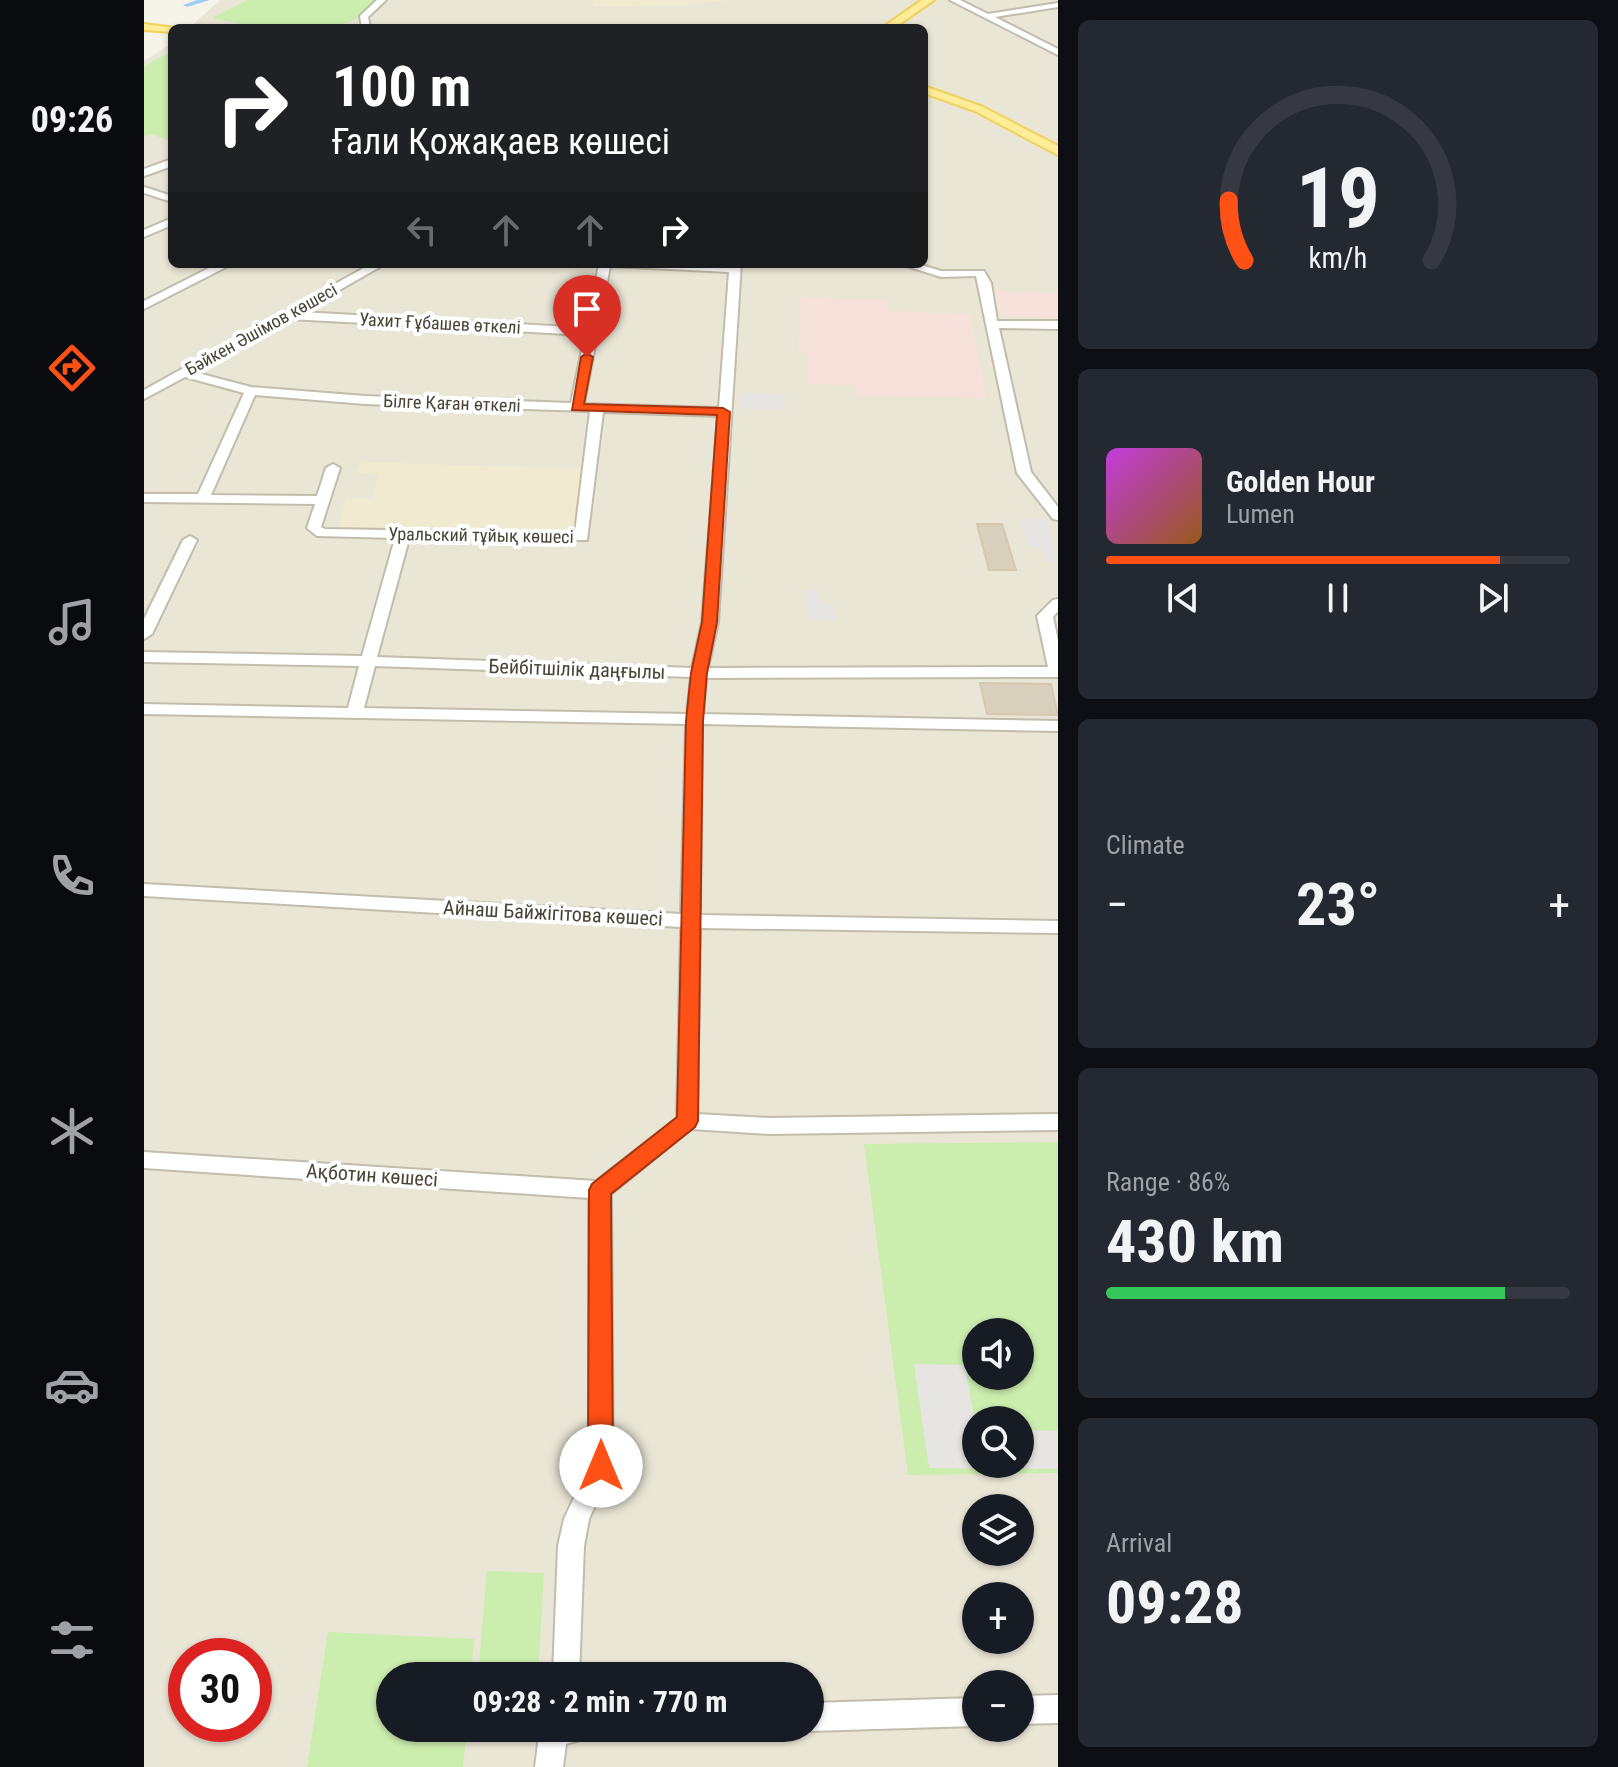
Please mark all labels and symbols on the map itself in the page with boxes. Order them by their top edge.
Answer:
pin [553,275,621,357]
street label: Бәйкен Әшімов көшесі [182,279,340,379]
street label: Уахит Ғұбашев өткелі [359,308,521,338]
street label: Білге Қаған өткелі [383,390,521,416]
street label: Уральский тұйық көшесі [388,523,574,547]
street label: Бейбітшілік даңғылы [488,654,666,684]
street label: Айнаш Байжігітова көшесі [443,895,663,931]
street label: Ақботин көшесі [305,1158,439,1192]
position arrow [559,1424,643,1508]
speed limit sign: 30 [168,1638,272,1742]

